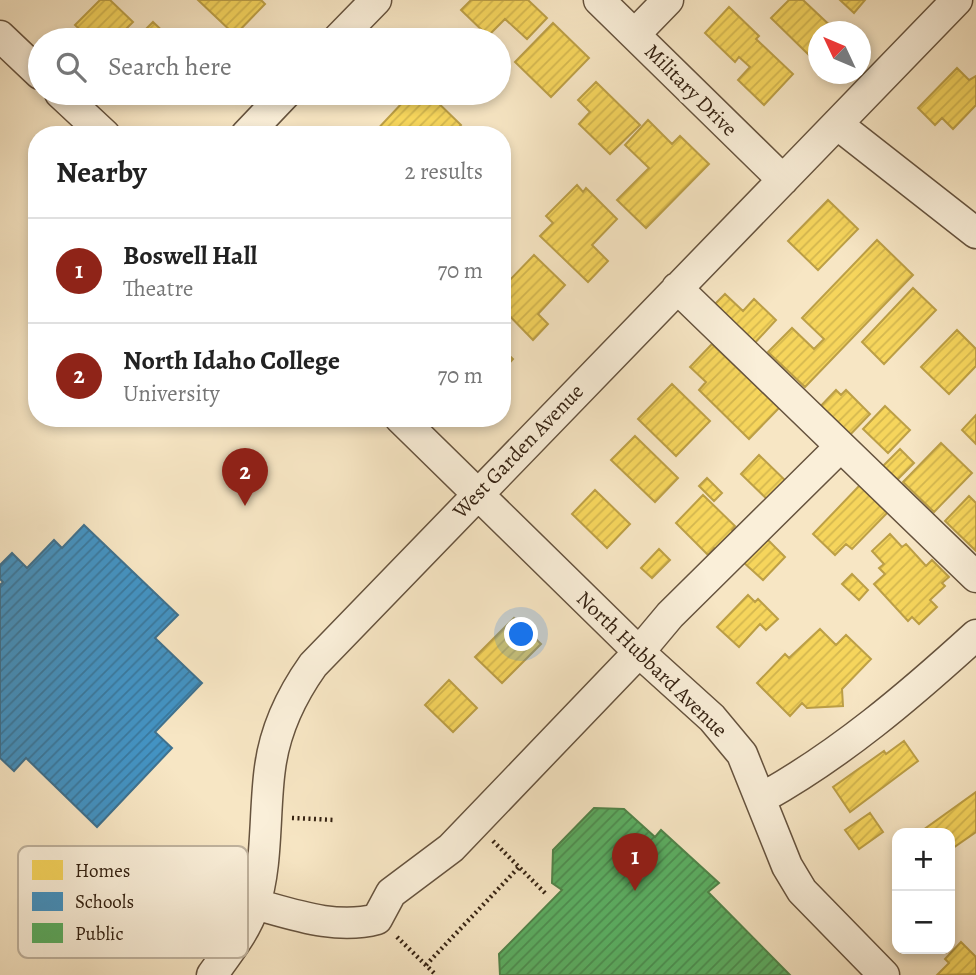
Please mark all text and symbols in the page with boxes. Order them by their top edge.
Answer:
north arrow [808,21,871,84]
search box [28,28,511,105]
street label: Military Drive [639,38,743,142]
icon: search [52,48,90,86]
text: Search here [108,49,232,84]
text: Nearby [56,152,147,192]
text: 2 results [405,156,483,187]
text: Boswell Hall [123,238,257,273]
text: 1 [75,255,83,286]
text: 70 m [437,255,483,286]
text: Theatre [123,273,193,304]
text: North Idaho College [123,343,340,378]
text: 2 [73,360,85,391]
text: 70 m [437,360,483,391]
text: University [123,378,220,409]
street label: West Garden Avenue [446,378,590,525]
pin: 2 [222,448,268,506]
street label: North Hubbard Avenue [570,585,734,743]
your location [504,617,538,651]
map controls [892,828,955,954]
button: + [892,828,955,891]
pin: 1 [612,833,658,891]
legend [18,846,248,958]
text: Homes [75,858,130,884]
text: Schools [75,889,134,915]
button: − [892,891,955,954]
text: Public [75,921,123,947]

